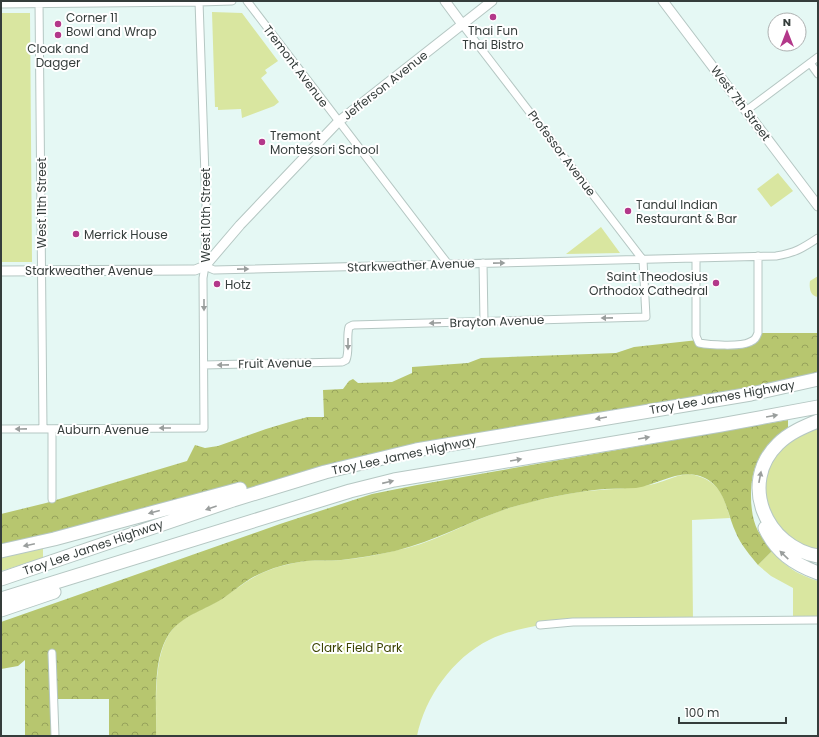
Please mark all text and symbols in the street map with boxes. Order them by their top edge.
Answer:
place label: Corner 11 Bowl and Wrap [66,9,157,40]
marker: Thai Fun Thai Bistro [488,12,498,22]
north arrow [767,12,807,52]
text: N [783,14,791,30]
marker: Corner 11 Bowl and Wrap [53,19,63,29]
street label: Tremont Avenue [259,21,333,111]
place label: Thai Fun Thai Bistro [462,22,524,53]
marker: Cloak and Dagger [53,30,63,40]
place label: Cloak and Dagger [27,40,89,71]
street label: Jefferson Avenue [339,46,431,124]
street label: West 7th Street [707,62,775,144]
street label: Professor Avenue [524,107,600,199]
place label: Tremont Montessori School [270,127,379,158]
marker: Tremont Montessori School [257,137,267,147]
street label: West 11th Street [33,157,50,249]
street label: West 10th Street [197,168,214,262]
place label: Tandul Indian Restaurant & Bar [636,196,738,227]
marker: Tandul Indian Restaurant & Bar [623,206,633,216]
place label: Merrick House [84,226,168,243]
marker: Merrick House [71,229,81,239]
street label: Starkweather Avenue [347,254,475,276]
one-way arrow [493,260,506,266]
street label: Starkweather Avenue [25,262,153,279]
one-way arrow [237,266,249,273]
place label: Saint Theodosius Orthodox Cathedral [589,268,708,299]
place label: Hotz [225,276,251,293]
marker: Saint Theodosius Orthodox Cathedral [711,278,721,288]
marker: Hotz [212,279,222,289]
one-way arrow [201,299,207,312]
street label: Brayton Avenue [449,311,545,331]
one-way arrow [601,315,613,322]
one-way arrow [428,320,441,326]
one-way arrow [345,338,351,351]
street label: Fruit Avenue [238,354,312,372]
one-way arrow [217,361,229,368]
street label: Troy Lee James Highway [648,376,796,418]
one-way arrow [766,413,779,419]
one-way arrow [595,416,607,422]
street label: Auburn Avenue [57,421,149,438]
one-way arrow [158,425,171,431]
one-way arrow [14,426,27,432]
street label: Troy Lee James Highway [330,431,478,479]
one-way arrow [638,435,650,441]
one-way arrow [510,456,522,462]
one-way arrow [758,471,764,484]
one-way arrow [382,478,394,484]
one-way arrow [204,505,216,511]
one-way arrow [148,510,161,516]
street label: Troy Lee James Highway [21,515,166,579]
one-way arrow [22,542,35,548]
one-way arrow [779,550,789,559]
park label: Clark Field Park [312,639,403,656]
scale bar [679,699,786,725]
text: 100 m [685,704,719,721]

